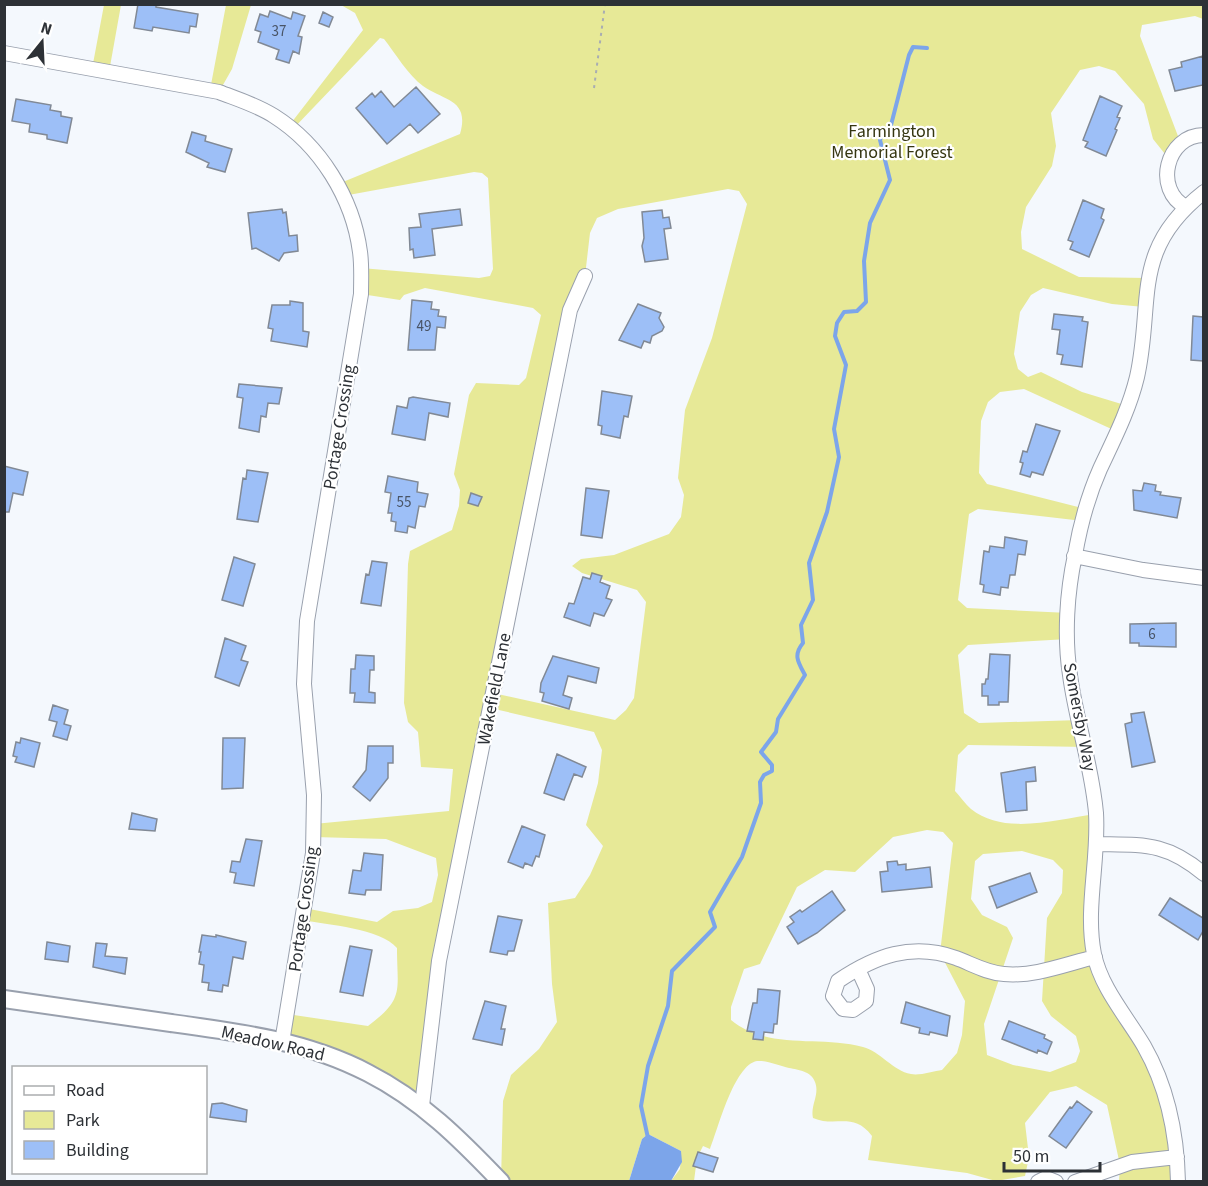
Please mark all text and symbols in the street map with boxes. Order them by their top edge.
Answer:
north arrow [12,12,72,72]
text: N [38,17,55,41]
house number: 37 [272,21,286,42]
park label: Farmington Memorial Forest [831,119,953,165]
house number: 49 [417,316,431,337]
street label: Portage Crossing [317,363,362,491]
house number: 55 [397,492,411,513]
house number: 6 [1148,624,1156,645]
street label: Wakefield Lane [471,631,518,747]
street label: Somersby Way [1057,661,1102,774]
street label: Portage Crossing [282,845,325,973]
street label: Meadow Road [219,1019,327,1068]
legend [12,1066,207,1174]
text: Road [66,1078,105,1103]
text: Park [66,1108,100,1133]
scale bar [1004,1135,1100,1173]
text: Building [66,1138,129,1163]
text: 50 m [1013,1144,1049,1169]

